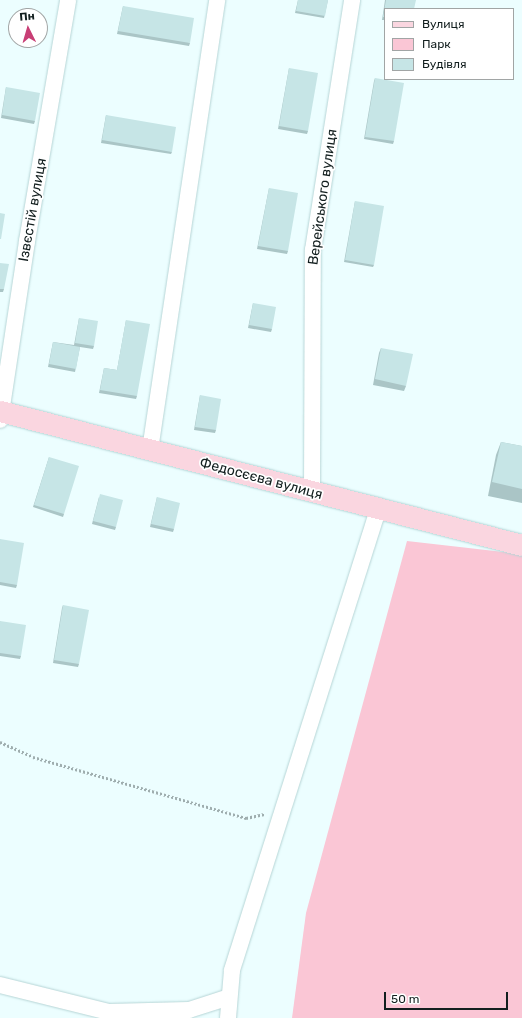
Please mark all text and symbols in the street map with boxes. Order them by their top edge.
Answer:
north arrow [8,8,48,48]
legend [384,8,514,80]
text: Пн [19,9,35,24]
text: Вулиця [422,17,464,31]
text: Парк [422,37,451,51]
text: Будівля [422,57,467,71]
street label: Верейського вулиця [305,128,341,266]
street label: Ізвєстій вулиця [16,157,50,263]
street label: Федосєєва вулиця [198,455,324,503]
scale bar [386,984,510,1010]
text: 50 m [391,992,419,1006]

